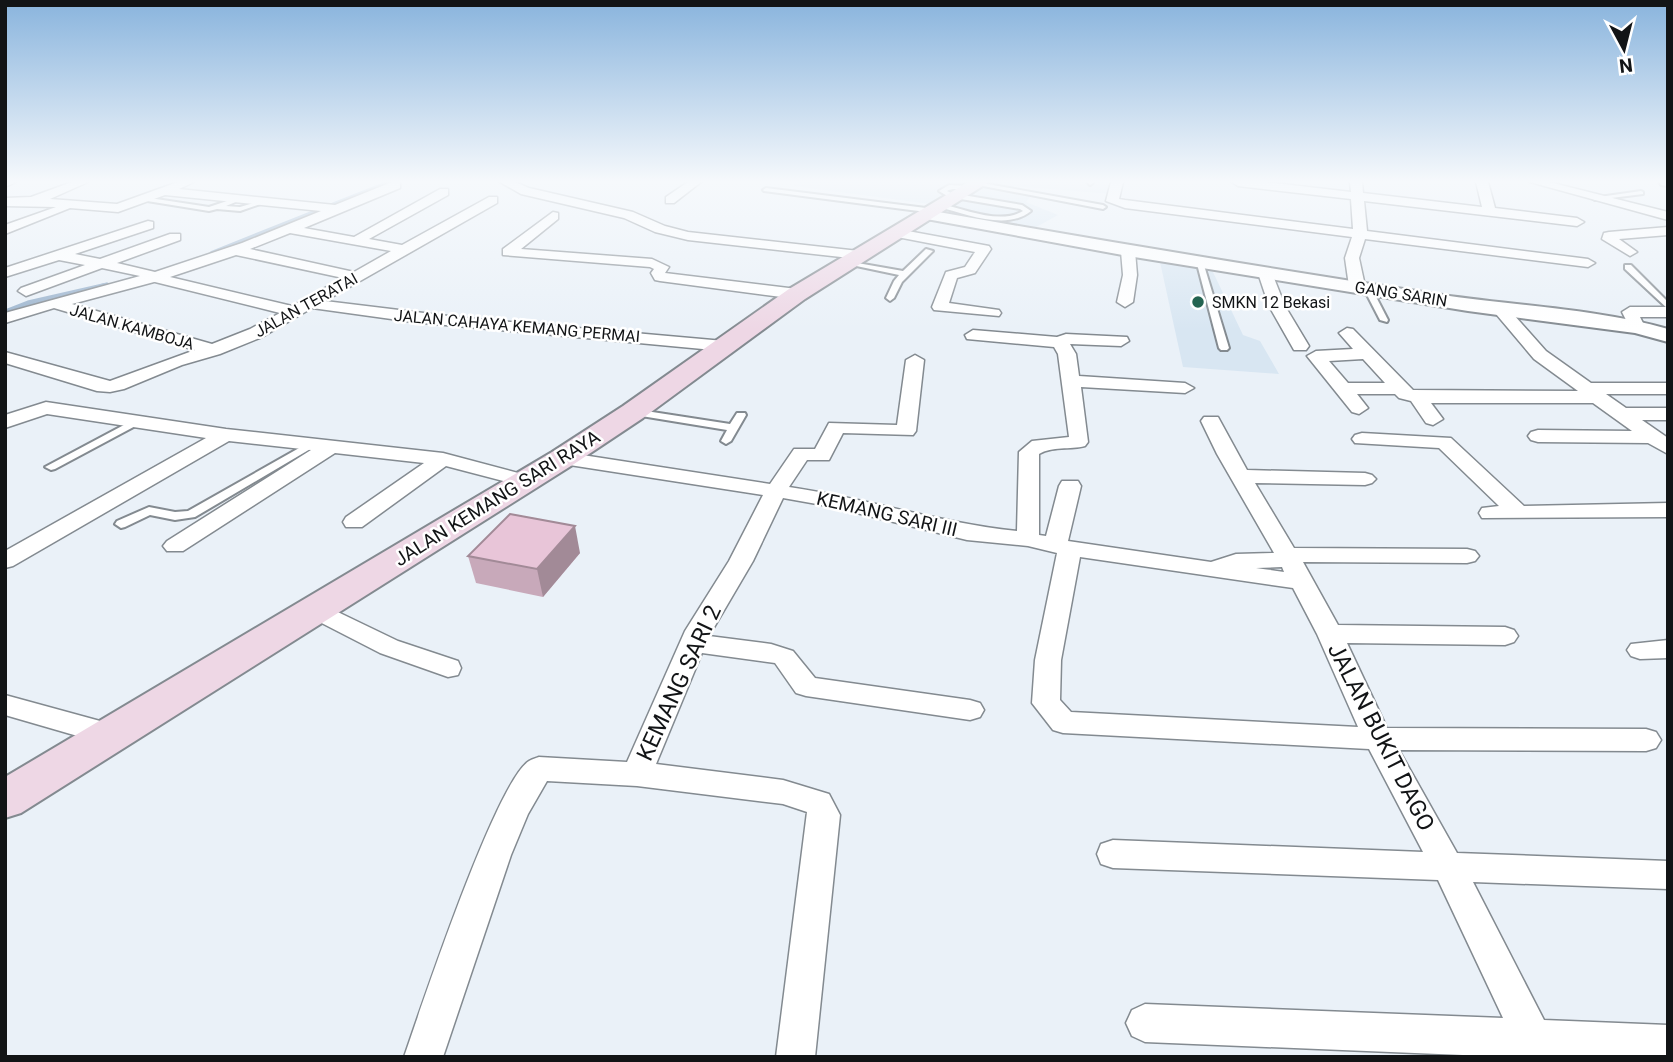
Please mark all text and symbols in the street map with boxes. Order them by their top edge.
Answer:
north arrow [1589,14,1659,84]
text: N [1618,53,1634,78]
street label: JALAN TERATAI [251,269,361,341]
street label: GANG SARIN [1353,277,1449,311]
place label: SMKN 12 Bekasi [1212,293,1330,312]
marker: SMKN 12 Bekasi [1190,294,1206,310]
street label: JALAN KAMBOJA [68,300,197,354]
street label: JALAN CAHAYA KEMANG PERMAI [393,306,641,346]
street label: JALAN KEMANG SARI RAYA [390,425,605,571]
street label: KEMANG SARI III [814,487,960,541]
street label: KEMANG SARI 2 [631,601,727,765]
street label: JALAN BUKIT DAGO [1322,639,1440,835]

